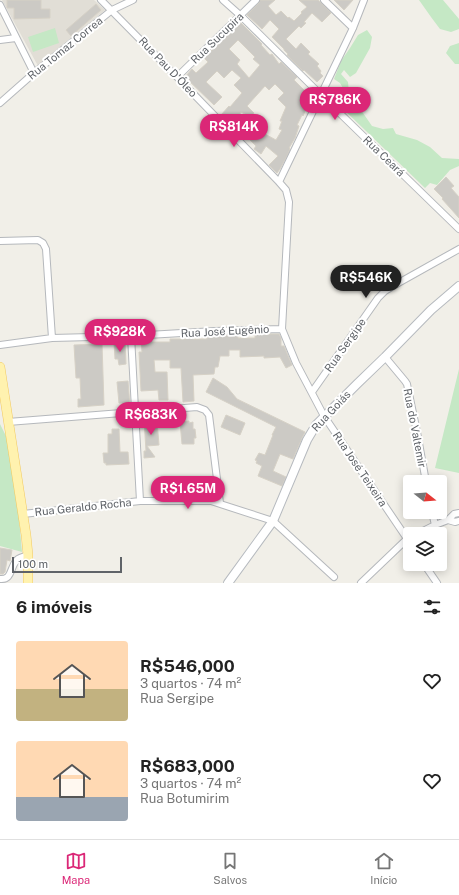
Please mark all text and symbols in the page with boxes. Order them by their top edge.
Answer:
street label: Rua Sucupira [188,10,246,66]
street label: Rua Tomaz Correa [25,14,105,82]
street label: Rua Pau D'Óleo [136,34,200,99]
pin: R$786K [302,87,368,121]
text: R$786K [309,92,361,107]
pin: R$814K [201,114,267,148]
text: R$814K [209,119,259,134]
street label: Rua Ceará [361,133,407,179]
pin: R$546K [333,265,399,299]
text: R$546K [339,270,393,285]
street label: Rua Sergipe [322,316,368,374]
pin: R$928K [87,319,153,353]
street label: Rua José Eugênio [180,323,270,339]
text: R$928K [94,324,146,339]
street label: Rua do Valtemir [401,387,429,469]
street label: Rua Goiás [309,388,353,434]
pin: R$683K [118,402,184,436]
text: R$683K [124,407,178,422]
street label: Rua José Teixeira [331,429,389,509]
north arrow [403,475,447,519]
map controls [403,475,447,571]
pin: R$1.65M [151,476,225,510]
text: R$1.65M [160,481,216,496]
street label: Rua Geraldo Rocha [34,496,132,518]
button: layers [403,527,447,571]
scale bar [12,555,122,574]
text: 100 m [18,558,48,570]
icon: filters [421,596,443,618]
text: 6 imóveis [16,597,92,617]
text: R$546,000 [140,656,235,676]
icon: home [48,657,96,705]
icon: heart [421,670,443,692]
text: 3 quartos · 74 m² [140,676,241,691]
text: Rua Sergipe [140,691,214,706]
text: R$683,000 [140,756,235,776]
icon: home [48,757,96,805]
icon: heart [421,770,443,792]
text: 3 quartos · 74 m² [140,776,241,791]
text: Rua Botumirim [140,791,229,806]
tab: Mapa [62,850,90,886]
tab: Salvos [213,850,247,886]
tab: Início [370,850,397,886]

